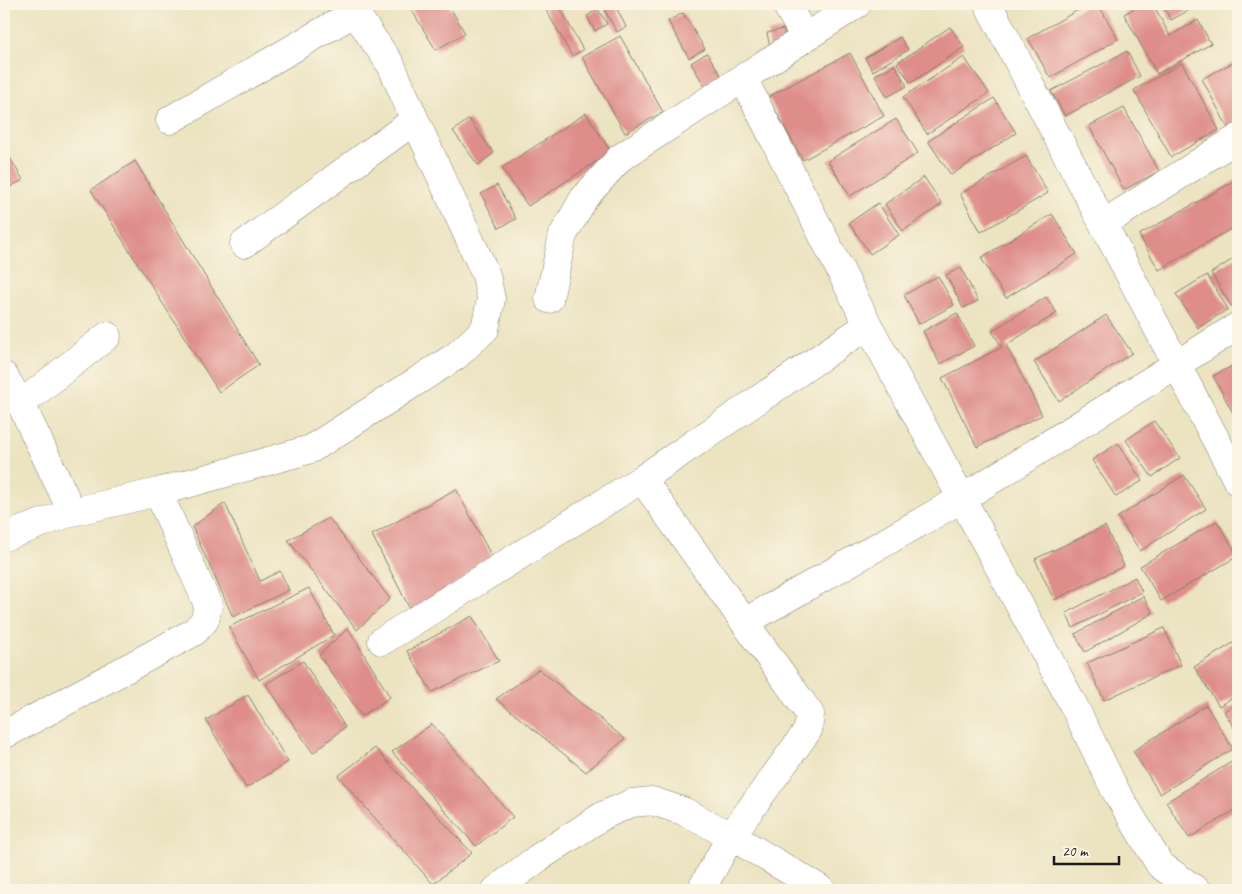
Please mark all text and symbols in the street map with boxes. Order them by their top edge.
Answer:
scale bar [1054,834,1120,866]
text: 20 m [1062,842,1089,861]

